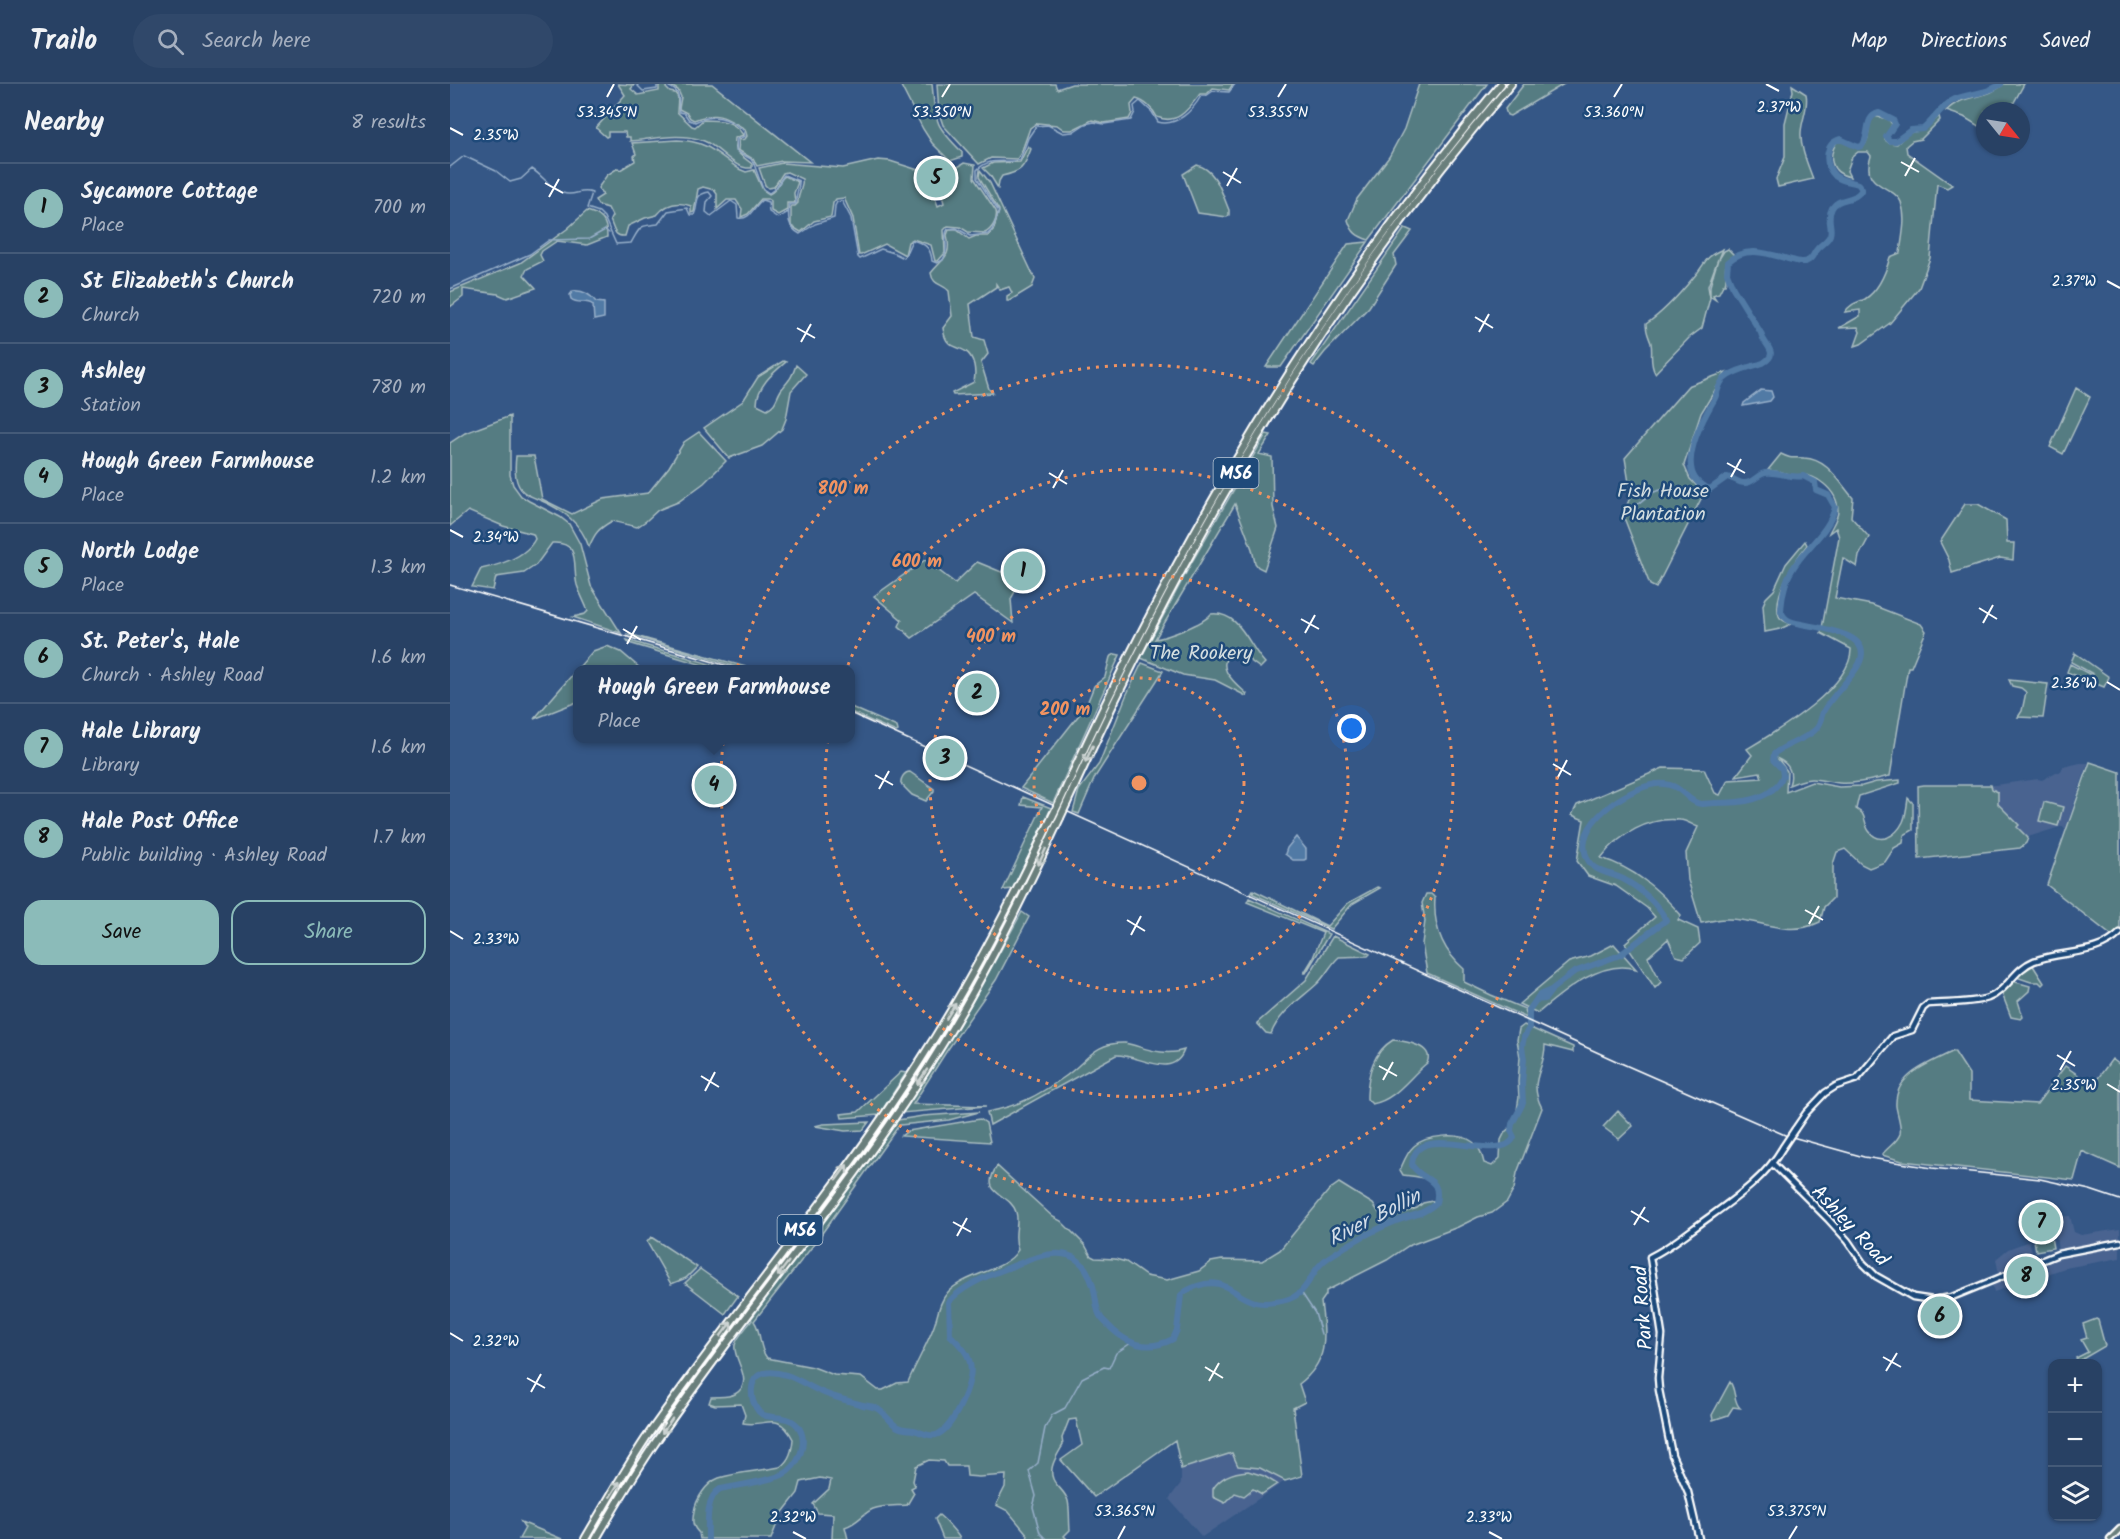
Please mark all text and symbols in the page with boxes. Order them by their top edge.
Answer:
search box [133,14,553,68]
text: Trailo [30,19,97,64]
text: Search here [202,24,311,59]
icon: search [154,25,187,58]
text: Map [1851,25,1887,58]
text: Directions [1920,25,2007,58]
text: Saved [2040,25,2090,58]
text: 2.37°W [1757,96,1802,120]
text: 53.345°N [577,101,637,125]
text: 53.350°N [912,101,972,125]
text: 53.355°N [1248,101,1308,125]
text: 53.360°N [1584,101,1644,125]
text: Nearby [24,102,104,144]
north arrow [1976,102,2030,156]
text: 8 results [351,107,426,139]
text: 2.35°W [473,124,519,148]
pin: 5 [916,156,956,200]
text: Sycamore Cottage [81,175,258,210]
text: 1 [40,192,47,224]
text: 700 m [373,192,426,224]
text: Place [81,210,124,242]
text: St Elizabeth's Church [81,265,294,300]
text: 2.37°W [2052,270,2097,294]
text: 2 [38,282,49,314]
text: 720 m [371,282,426,314]
text: Church [81,300,140,332]
text: Ashley [81,355,146,390]
text: 3 [38,372,49,404]
text: 780 m [371,372,426,404]
text: Station [81,390,141,422]
text: Hough Green Farmhouse [81,445,314,480]
road number: M56 [1214,458,1258,488]
text: 4 [38,462,49,494]
text: 1.2 km [370,462,426,494]
text: 800 m [818,475,869,504]
park label: Fish House Plantation [1617,476,1709,531]
text: Place [81,480,124,512]
text: 2.34°W [473,526,519,550]
text: North Lodge [81,535,199,570]
text: 600 m [892,548,942,577]
pin: 1 [1004,548,1042,594]
text: 5 [38,552,49,584]
text: 1.3 km [370,552,426,584]
text: Place [81,570,124,602]
text: 400 m [966,623,1016,652]
text: St. Peter's, Hale [81,625,240,660]
park label: The Rookery [1150,638,1253,670]
text: 6 [38,642,49,674]
text: 1.6 km [371,642,426,674]
text: Church · Ashley Road [81,660,263,692]
popup [573,665,855,743]
pin: 2 [958,670,996,716]
text: Hough Green Farmhouse [598,671,830,706]
text: 2.36°W [2051,672,2097,696]
text: 200 m [1040,696,1091,725]
text: Place [598,706,641,738]
your location [1337,714,1366,743]
text: Hale Library [81,715,200,750]
text: 7 [39,732,48,764]
text: 1.6 km [371,732,426,764]
pin: 3 [926,736,964,780]
one-way arrow [1083,744,1095,762]
text: Library [81,750,139,782]
pin: 4 [694,762,734,808]
centre of rings [1129,773,1149,793]
text: Hale Post Office [81,805,238,840]
text: 8 [38,822,49,854]
text: 1.7 km [372,822,426,854]
text: Public building · Ashley Road [81,840,327,872]
one-way arrow [1035,848,1047,866]
button: Save [24,900,219,965]
button: Share [231,900,426,965]
text: 2.33°W [473,928,519,952]
one-way arrow [946,1003,958,1020]
one-way arrow [915,1068,927,1085]
text: 2.35°W [2051,1074,2097,1098]
one-way arrow [836,1165,849,1181]
street label: Ashley Road [1803,1178,1897,1276]
water label: River Bollin [1322,1180,1428,1256]
pin: 7 [2022,1200,2060,1244]
road number: M56 [778,1215,822,1245]
pin: 8 [2006,1254,2046,1298]
one-way arrow [777,1261,790,1277]
street label: Park Road [1625,1264,1663,1351]
pin: 6 [1920,1294,1960,1338]
one-way arrow [720,1321,733,1337]
text: 2.32°W [473,1330,519,1354]
map controls [2048,1359,2102,1521]
button: + [2048,1359,2102,1413]
button: − [2048,1413,2102,1467]
one-way arrow [661,1417,673,1434]
button: layers [2048,1467,2102,1521]
one-way arrow [609,1481,621,1498]
text: 53.365°N [1095,1500,1155,1524]
text: 53.375°N [1768,1500,1826,1524]
text: 2.32°W [770,1506,816,1530]
text: 2.33°W [1466,1506,1512,1530]

